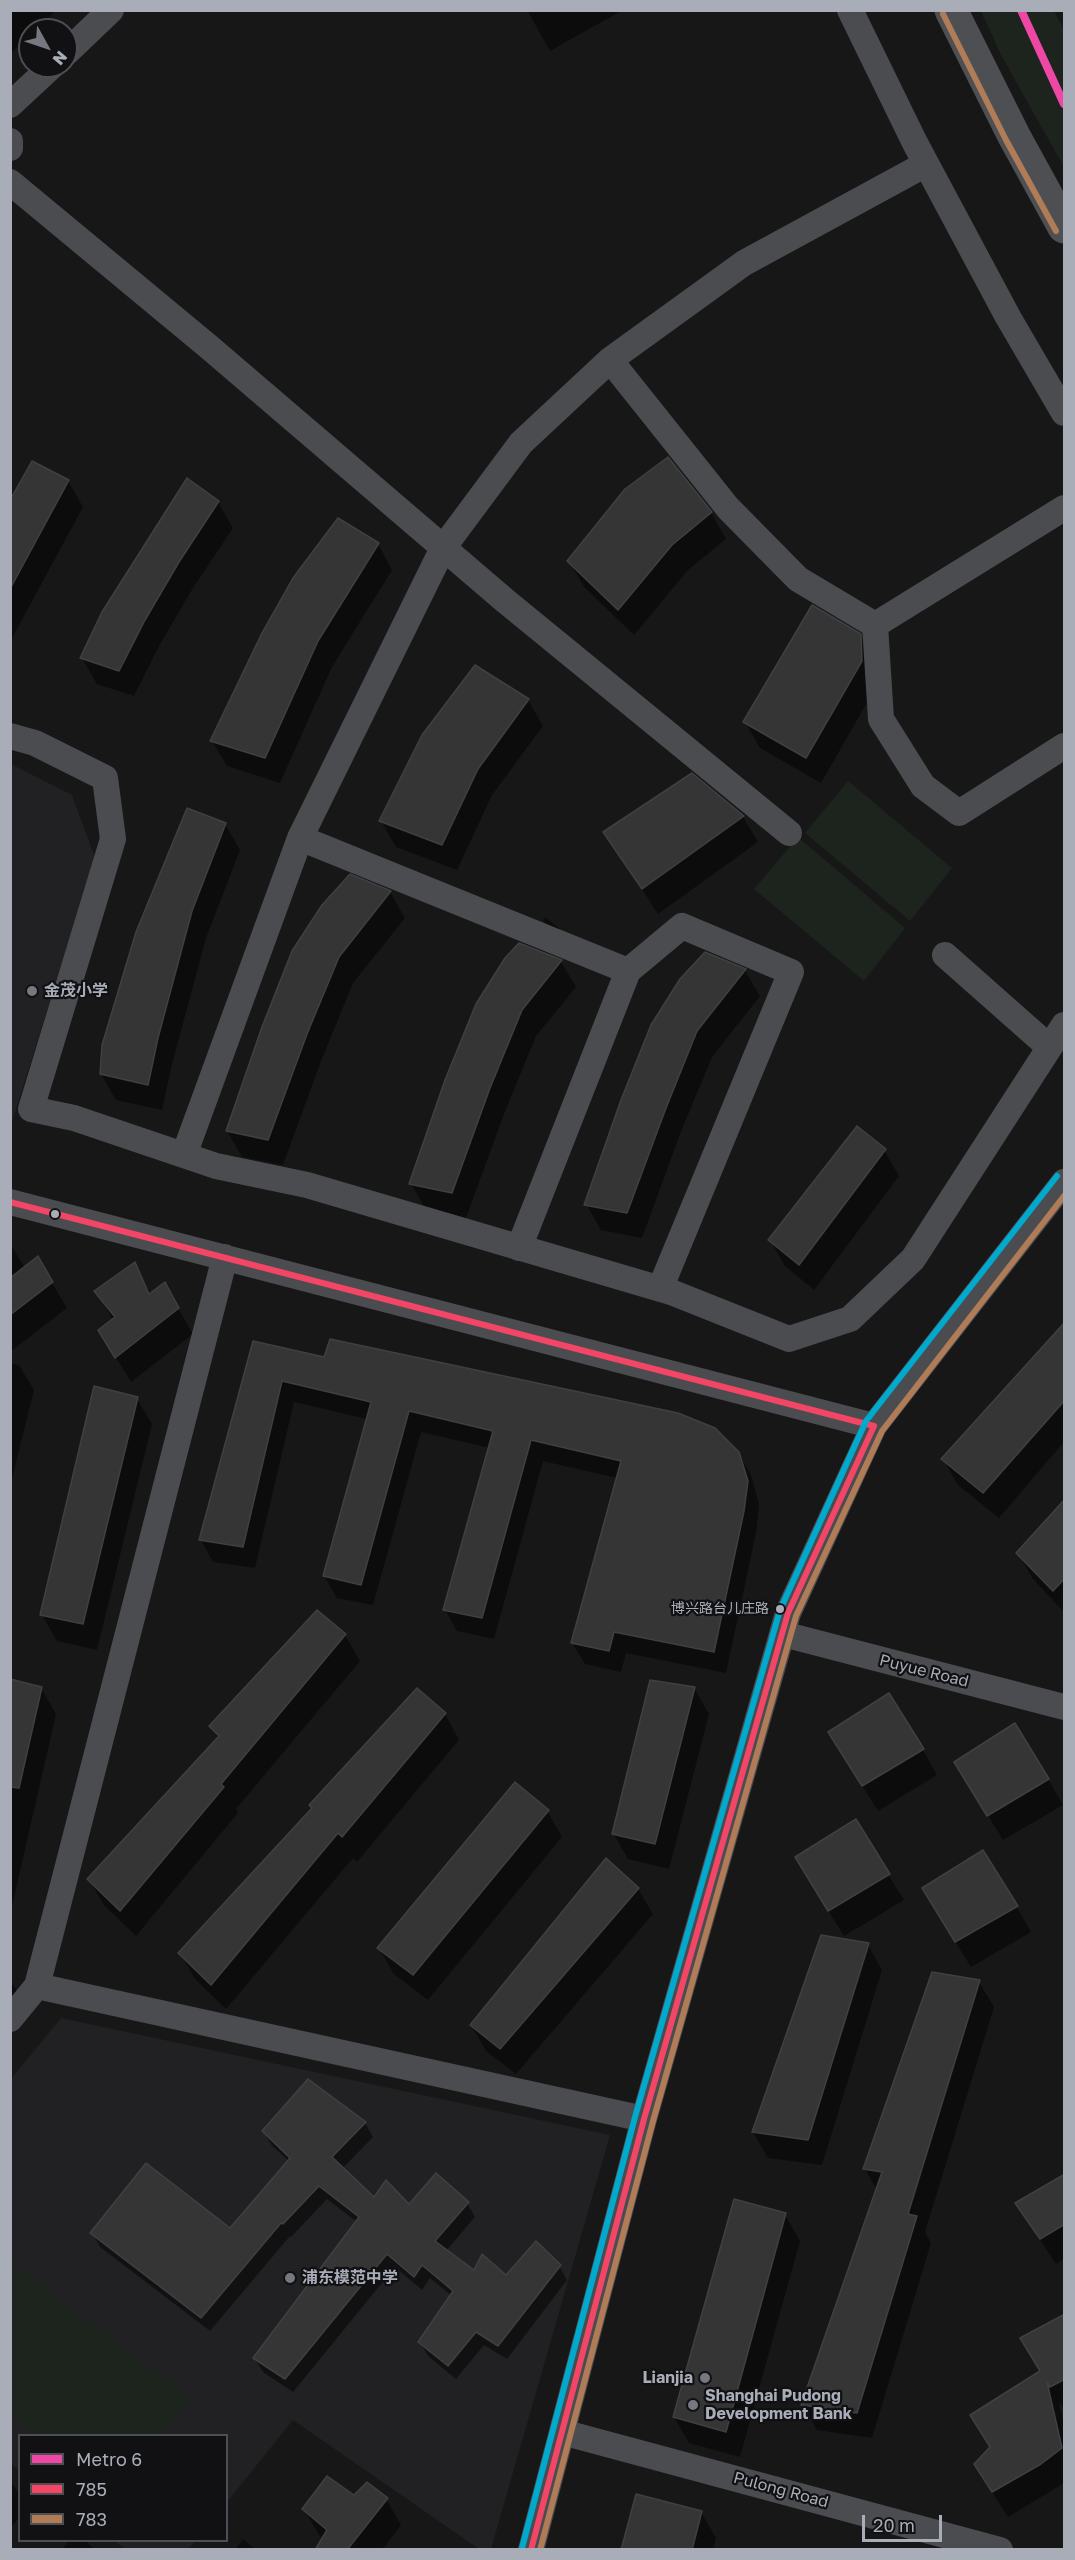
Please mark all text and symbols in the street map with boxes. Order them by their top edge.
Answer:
north arrow [18,18,78,78]
text: N [49,47,72,69]
place label: 金茂小学 [44,981,108,1001]
marker: 金茂小学 [25,984,39,998]
unlabelled marker [49,1208,61,1220]
place label: 博兴路台儿庄路 [671,1601,769,1617]
marker: 博兴路台儿庄路 [774,1603,786,1615]
street label: Puyue Road [877,1651,971,1691]
place label: 浦东模范中学 [302,2268,398,2288]
marker: 浦东模范中学 [283,2271,297,2285]
place label: Lianjia [642,2368,693,2388]
marker: Lianjia [698,2371,712,2385]
place label: Shanghai Pudong Development Bank [705,2386,852,2424]
marker: Shanghai Pudong Development Bank [686,2398,700,2412]
legend [18,2434,228,2542]
text: Metro 6 [76,2448,142,2470]
street label: Pulong Road [731,2468,831,2512]
text: 785 [76,2478,107,2500]
scale bar [865,2503,944,2541]
text: 783 [76,2508,107,2530]
text: 20 m [873,2514,915,2536]

